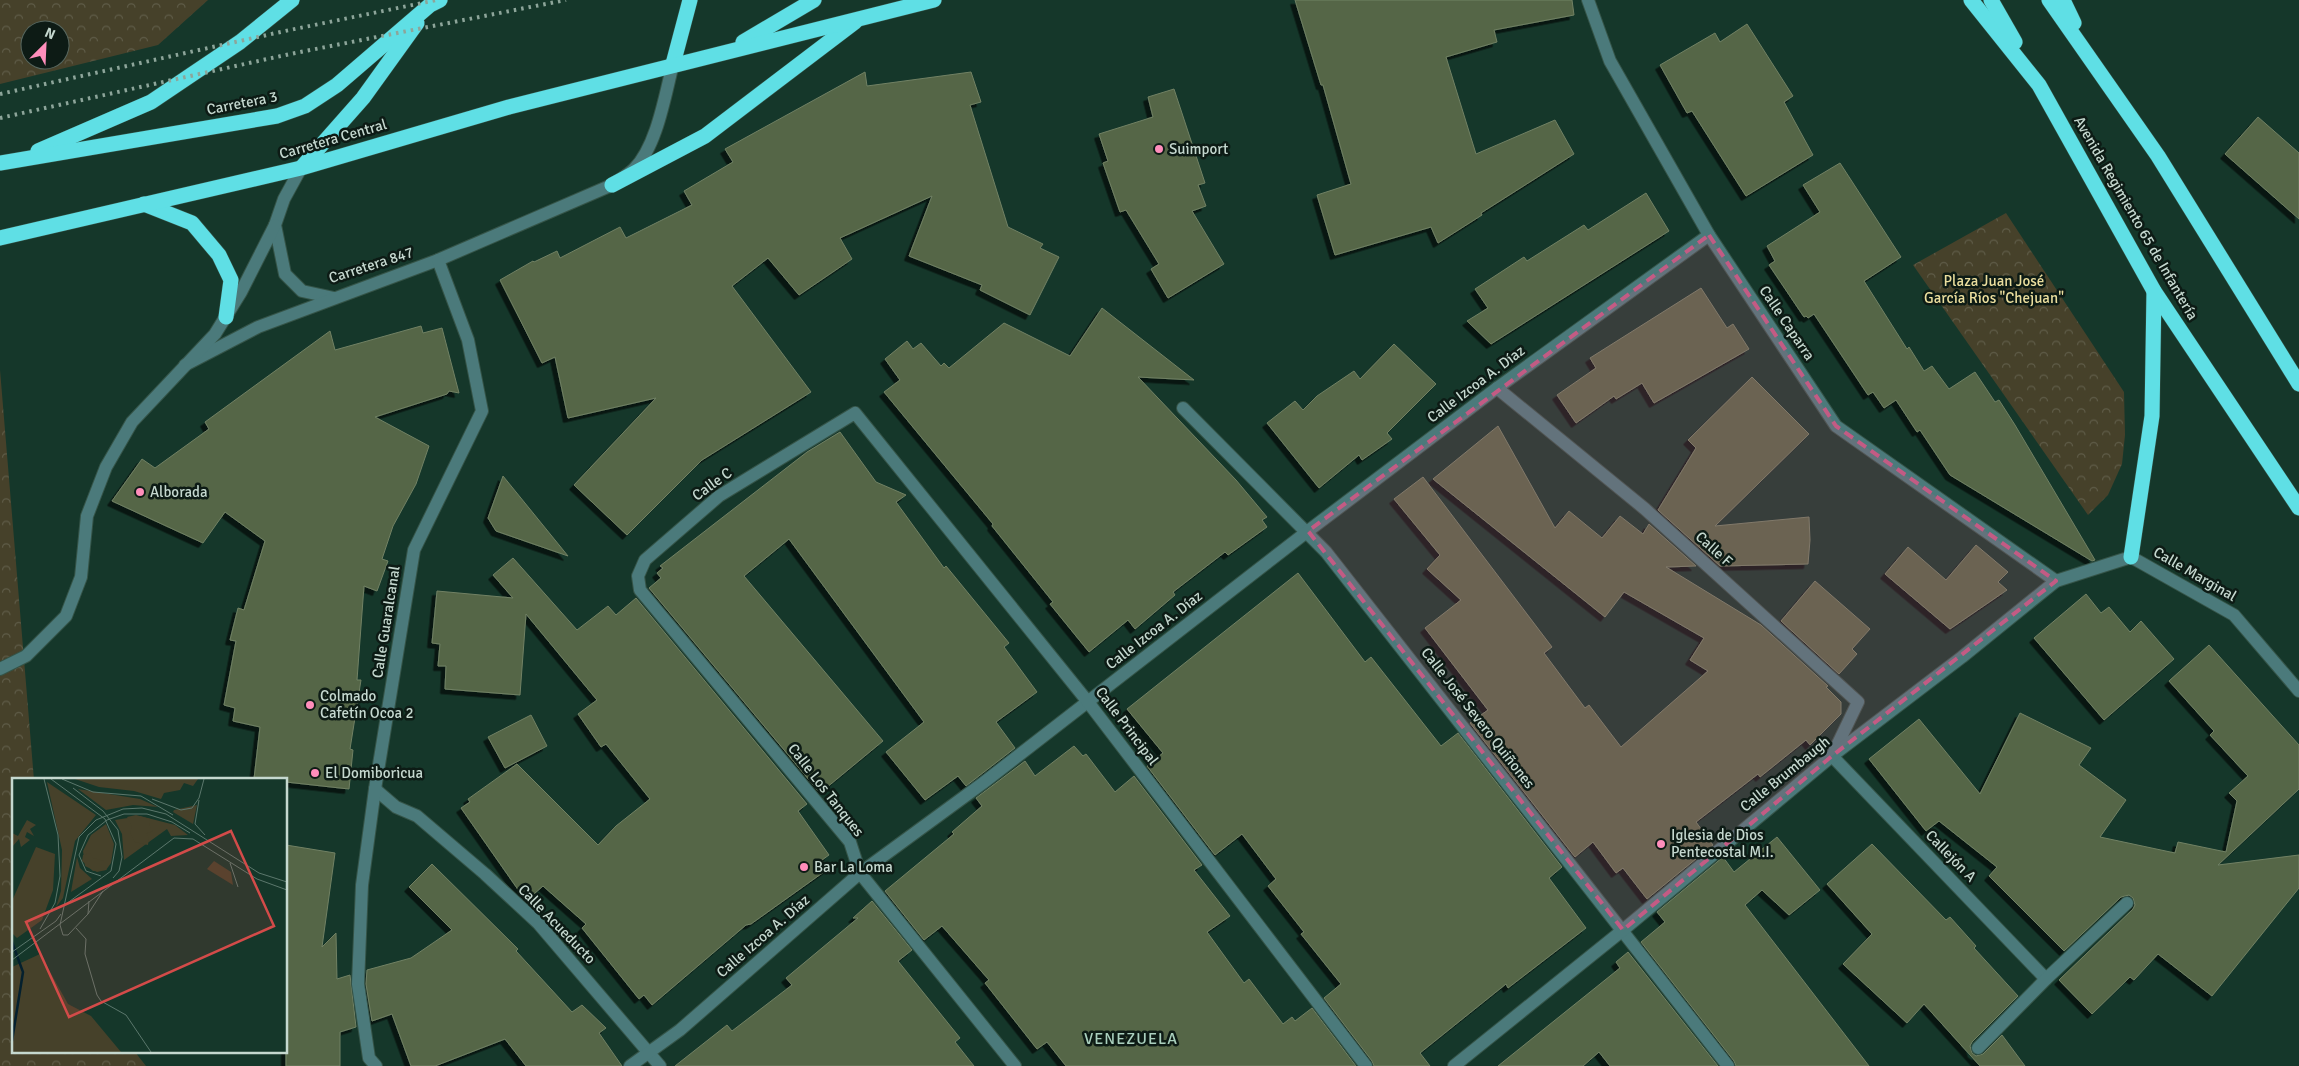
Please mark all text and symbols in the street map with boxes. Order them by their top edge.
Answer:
north arrow [20,20,70,70]
text: N [42,24,58,43]
street label: Carretera 3 [205,87,279,119]
street label: Avenida Regimiento 65 de Infantería [2070,113,2202,323]
street label: Carretera Central [277,115,389,163]
place label: Suimport [1169,140,1228,158]
marker: Suimport [1153,143,1165,155]
street label: Carretera 847 [326,243,416,287]
park label: Plaza Juan José García Ríos "Chejuan" [1924,272,2064,307]
street label: Calle Caparra [1755,282,1819,364]
street label: Calle Izcoa A. Díaz [1424,341,1529,427]
street label: Calle C [689,464,735,504]
place label: Alborada [150,483,208,501]
marker: Alborada [134,486,146,498]
street label: Calle F [1692,528,1736,570]
street label: Calle Marginal [2150,543,2240,605]
street label: Calle Guaralcanal [368,565,404,679]
street label: Calle Izcoa A. Díaz [1102,587,1206,673]
street label: Calle José Severo Quiñones [1417,644,1539,792]
street label: Calle Principal [1092,683,1162,769]
place label: Colmado Cafetín Ocoa 2 [320,687,414,722]
marker: Colmado Cafetín Ocoa 2 [304,699,316,711]
street label: Calle Brumbaugh [1737,732,1833,816]
street label: Calle Los Tanques [784,740,868,840]
place label: El Domiboricua [325,764,423,782]
marker: El Domiboricua [309,767,321,779]
inset map [12,778,288,1054]
place label: Iglesia de Dios Pentecostal M.I. [1671,826,1774,861]
street label: Callejón A [1922,826,1980,886]
marker: Iglesia de Dios Pentecostal M.I. [1655,838,1667,850]
place label: Bar La Loma [814,858,893,876]
marker: Bar La Loma [798,861,810,873]
street label: Calle Acueducto [514,880,600,968]
street label: Calle Izcoa A. Díaz [713,890,813,981]
district label: VENEZUELA [1084,1029,1178,1049]

